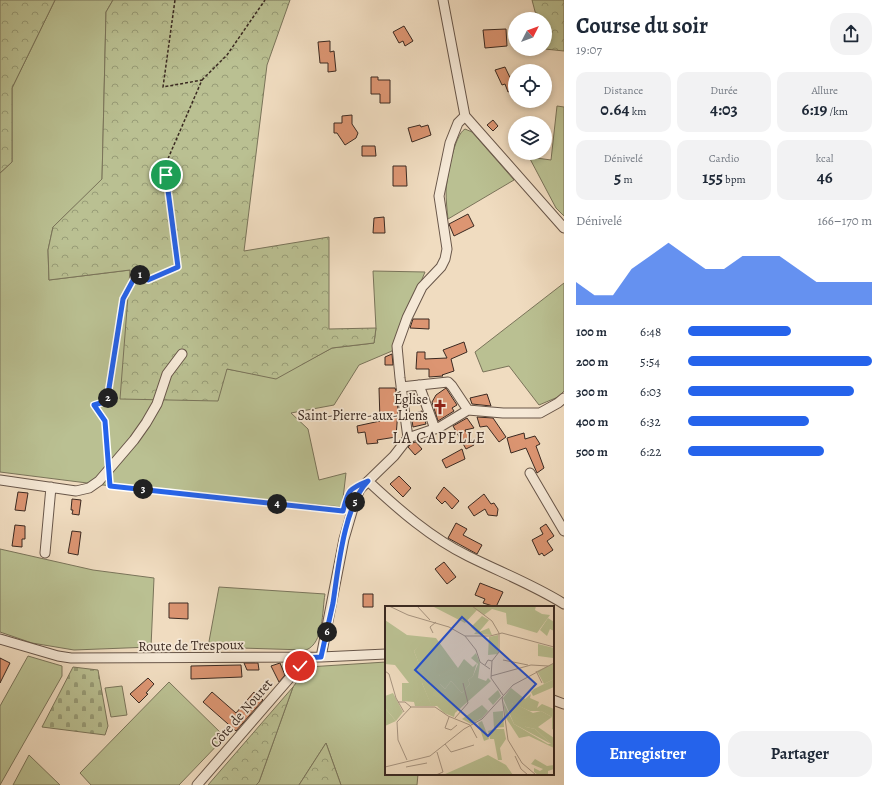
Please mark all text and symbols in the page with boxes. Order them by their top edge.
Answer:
text: Course du soir [576,11,708,41]
north arrow [508,12,552,56]
map controls [508,12,552,160]
button: share [830,13,872,55]
text: 19:07 [576,41,602,58]
button: locate [508,64,552,108]
text: Distance [604,83,643,98]
text: Durée [710,83,738,98]
text: Allure [811,83,838,98]
text: 0.64 [600,98,630,121]
text: 4:03 [710,98,738,121]
text: 6:19 [801,98,827,121]
text: km [630,104,646,119]
text: /km [827,104,848,119]
button: layers [508,116,552,160]
text: Dénivelé [604,151,643,166]
text: Cardio [709,151,739,166]
text: kcal [816,151,833,166]
pin [149,158,183,192]
icon: arrive [155,164,177,186]
text: 5 [614,166,621,189]
text: 155 [702,166,723,189]
text: 46 [817,166,833,189]
text: m [621,172,633,187]
text: bpm [723,172,746,187]
text: Dénivelé [576,212,622,229]
text: 166–170 m [817,212,872,229]
pin: 1 [130,265,150,285]
text: 1 [138,267,142,282]
text: 100 m [576,323,607,340]
text: 6:48 [640,323,661,340]
text: 200 m [576,353,609,370]
text: 5:54 [640,353,660,370]
text: 300 m [576,383,608,400]
text: 6:03 [640,383,661,400]
pin: 2 [98,388,118,408]
text: 2 [105,390,111,405]
place label: Église Saint-Pierre-aux-Liens [297,390,428,425]
church icon: Église Saint-Pierre-aux-Liens [431,398,449,416]
text: 400 m [576,413,608,430]
text: 6:32 [640,413,661,430]
district label: LA CAPELLE [392,427,486,449]
text: 500 m [576,443,608,460]
text: 6:22 [640,443,661,460]
pin: 3 [133,479,153,499]
text: 3 [141,481,145,496]
pin: 5 [345,492,365,512]
pin: 4 [267,494,287,514]
text: 5 [353,494,357,509]
text: 4 [274,496,280,511]
inset map [385,606,554,775]
pin: 6 [317,622,337,642]
text: 6 [324,624,330,639]
street label: Route de Trespoux [138,635,244,656]
pin [283,649,317,683]
icon: check [289,655,311,677]
street label: Côte de Nouret [206,674,277,752]
button: Enregistrer [576,731,720,777]
button: Partager [728,731,872,777]

